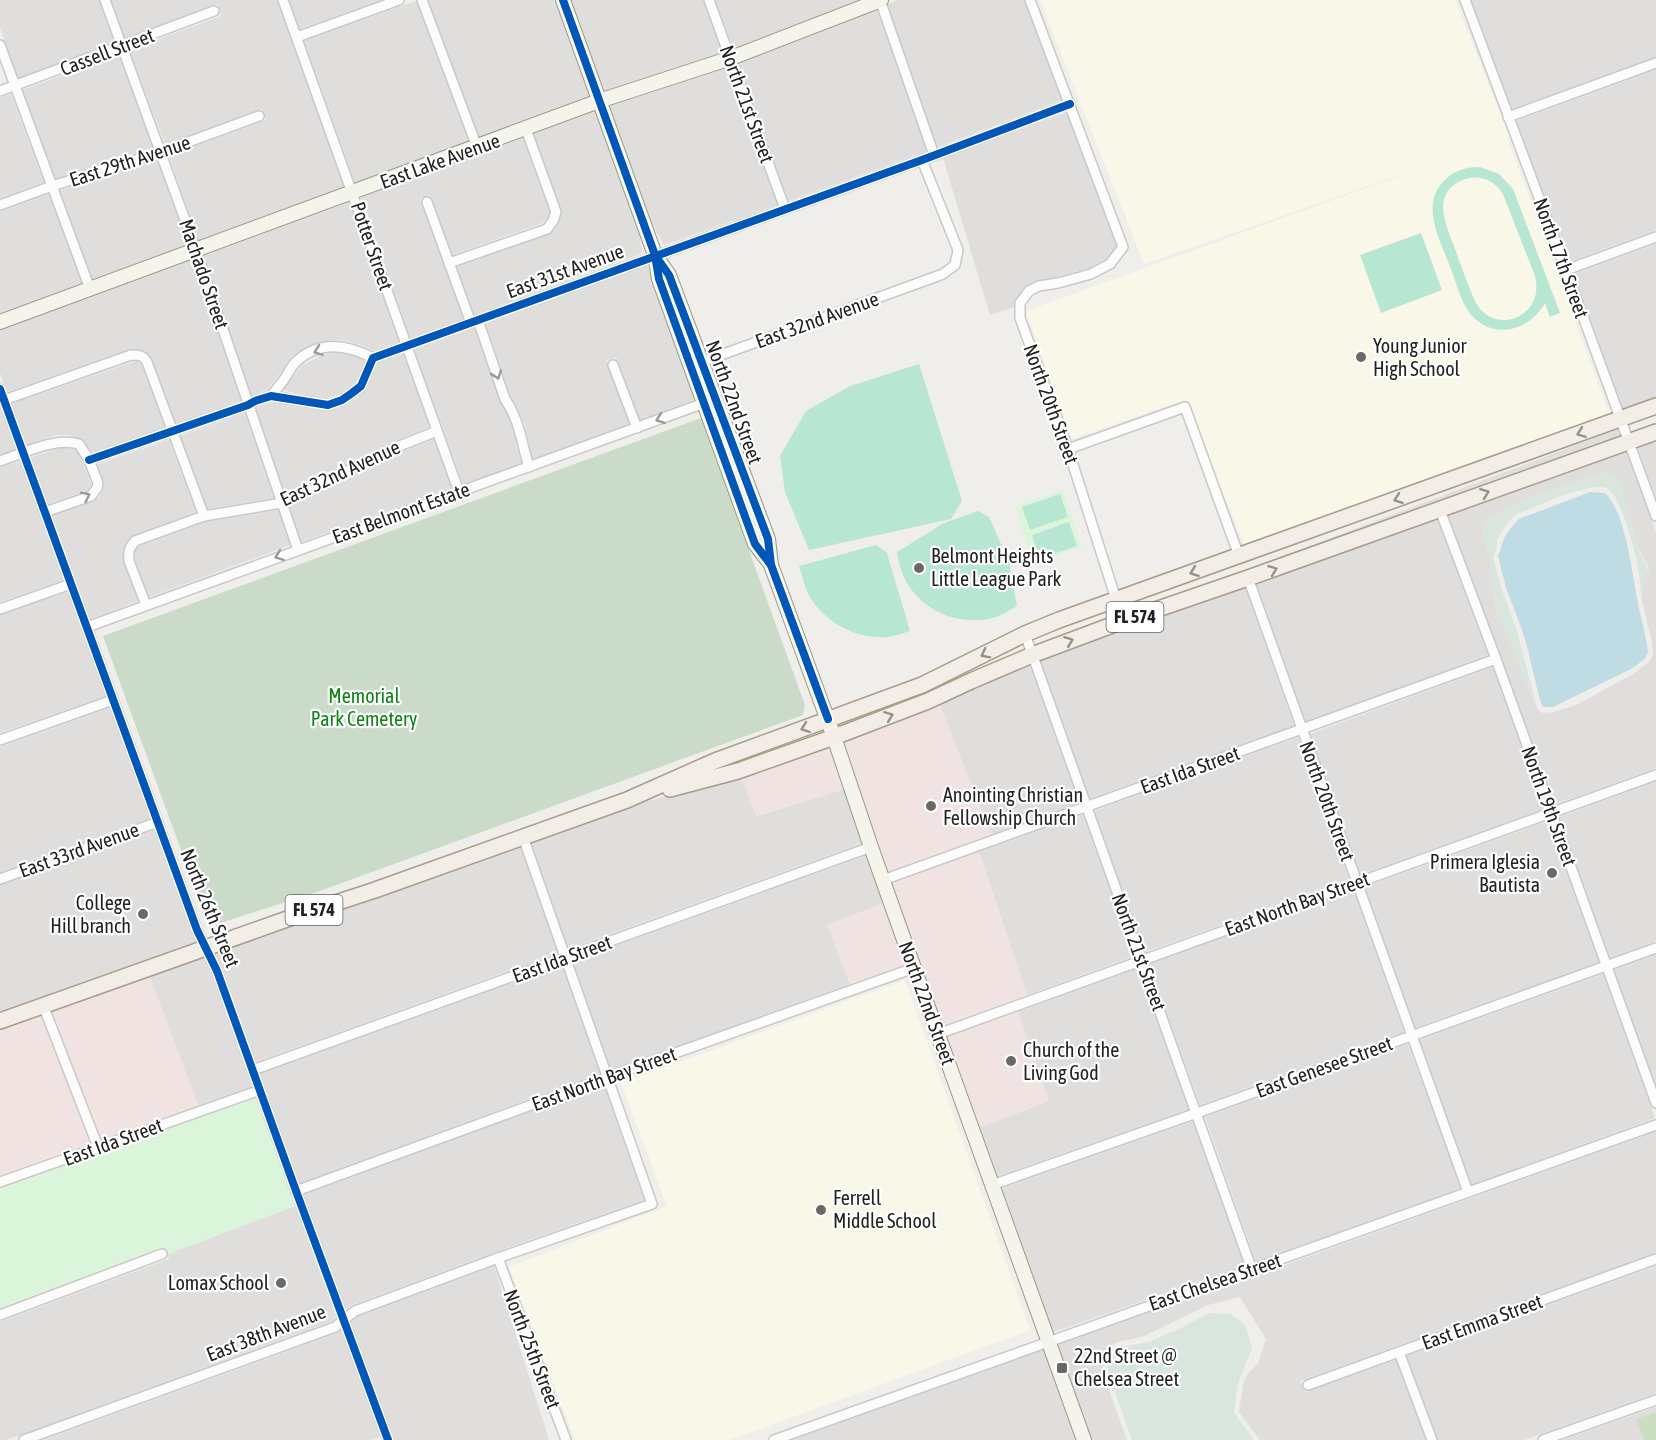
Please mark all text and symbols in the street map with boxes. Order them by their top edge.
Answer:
street label: Cassell Street [57,23,157,80]
street label: North 21st Street [716,42,779,166]
street label: East Lake Avenue [377,128,503,193]
street label: East 29th Avenue [66,130,193,191]
street label: North 17th Street [1529,195,1594,321]
street label: Potter Street [347,199,398,293]
street label: Machado Street [175,216,234,332]
street label: East 31st Avenue [503,239,627,302]
street label: East 32nd Avenue [752,287,882,352]
place label: Young Junior High School [1373,334,1468,380]
street label: North 22nd Street [701,337,768,467]
street label: North 20th Street [1019,341,1084,467]
one-way arrow [313,343,324,356]
marker: Young Junior High School [1354,350,1368,364]
one-way arrow [490,370,503,380]
one-way arrow [655,412,666,425]
one-way arrow [1576,426,1587,439]
street label: East 32nd Avenue [276,435,403,510]
street label: East Belmont Estate [329,477,473,548]
one-way arrow [1479,488,1490,501]
one-way arrow [80,492,91,504]
one-way arrow [1393,492,1404,505]
place label: Belmont Heights Little League Park [931,544,1062,590]
one-way arrow [274,549,285,562]
marker: Belmont Heights Little League Park [912,561,926,575]
one-way arrow [1267,564,1278,577]
one-way arrow [1189,565,1200,578]
road number: FL 574 [1106,602,1164,632]
one-way arrow [1063,636,1074,649]
one-way arrow [980,646,991,658]
park label: Memorial Park Cemetery [311,684,417,730]
one-way arrow [883,711,894,723]
one-way arrow [800,720,810,733]
street label: North 20th Street [1295,738,1360,864]
street label: East Ida Street [1137,741,1243,798]
street label: North 19th Street [1517,743,1582,869]
place label: Anointing Christian Fellowship Church [943,783,1083,829]
marker: Anointing Christian Fellowship Church [924,799,938,813]
street label: East 33rd Avenue [16,817,142,882]
street label: North 26th Street [176,845,245,971]
place label: Primera Iglesia Bautista [1430,850,1540,896]
marker: Primera Iglesia Bautista [1545,866,1559,880]
street label: East North Bay Street [1221,867,1372,940]
street label: North 21st Street [1108,890,1171,1014]
place label: College Hill branch [50,891,131,937]
road number: FL 574 [286,895,342,925]
marker: College Hill branch [136,907,150,921]
street label: East Ida Street [509,930,615,987]
street label: North 22nd Street [894,938,961,1068]
street label: East Genesee Street [1252,1031,1395,1102]
place label: Church of the Living God [1023,1038,1119,1084]
street label: East North Bay Street [528,1042,679,1115]
marker: Church of the Living God [1004,1054,1018,1068]
street label: East Ida Street [60,1113,166,1170]
place label: Ferrell Middle School [833,1186,937,1232]
marker: Ferrell Middle School [814,1203,828,1217]
street label: East Chelsea Street [1146,1248,1284,1315]
place label: Lomax School [168,1271,270,1294]
marker: Lomax School [274,1276,288,1290]
street label: North 25th Street [499,1286,566,1412]
street label: East Emma Street [1418,1289,1545,1354]
street label: East 38th Avenue [203,1299,329,1366]
place label: 22nd Street @ Chelsea Street [1074,1344,1179,1390]
marker: 22nd Street @ Chelsea Street [1055,1361,1069,1375]

